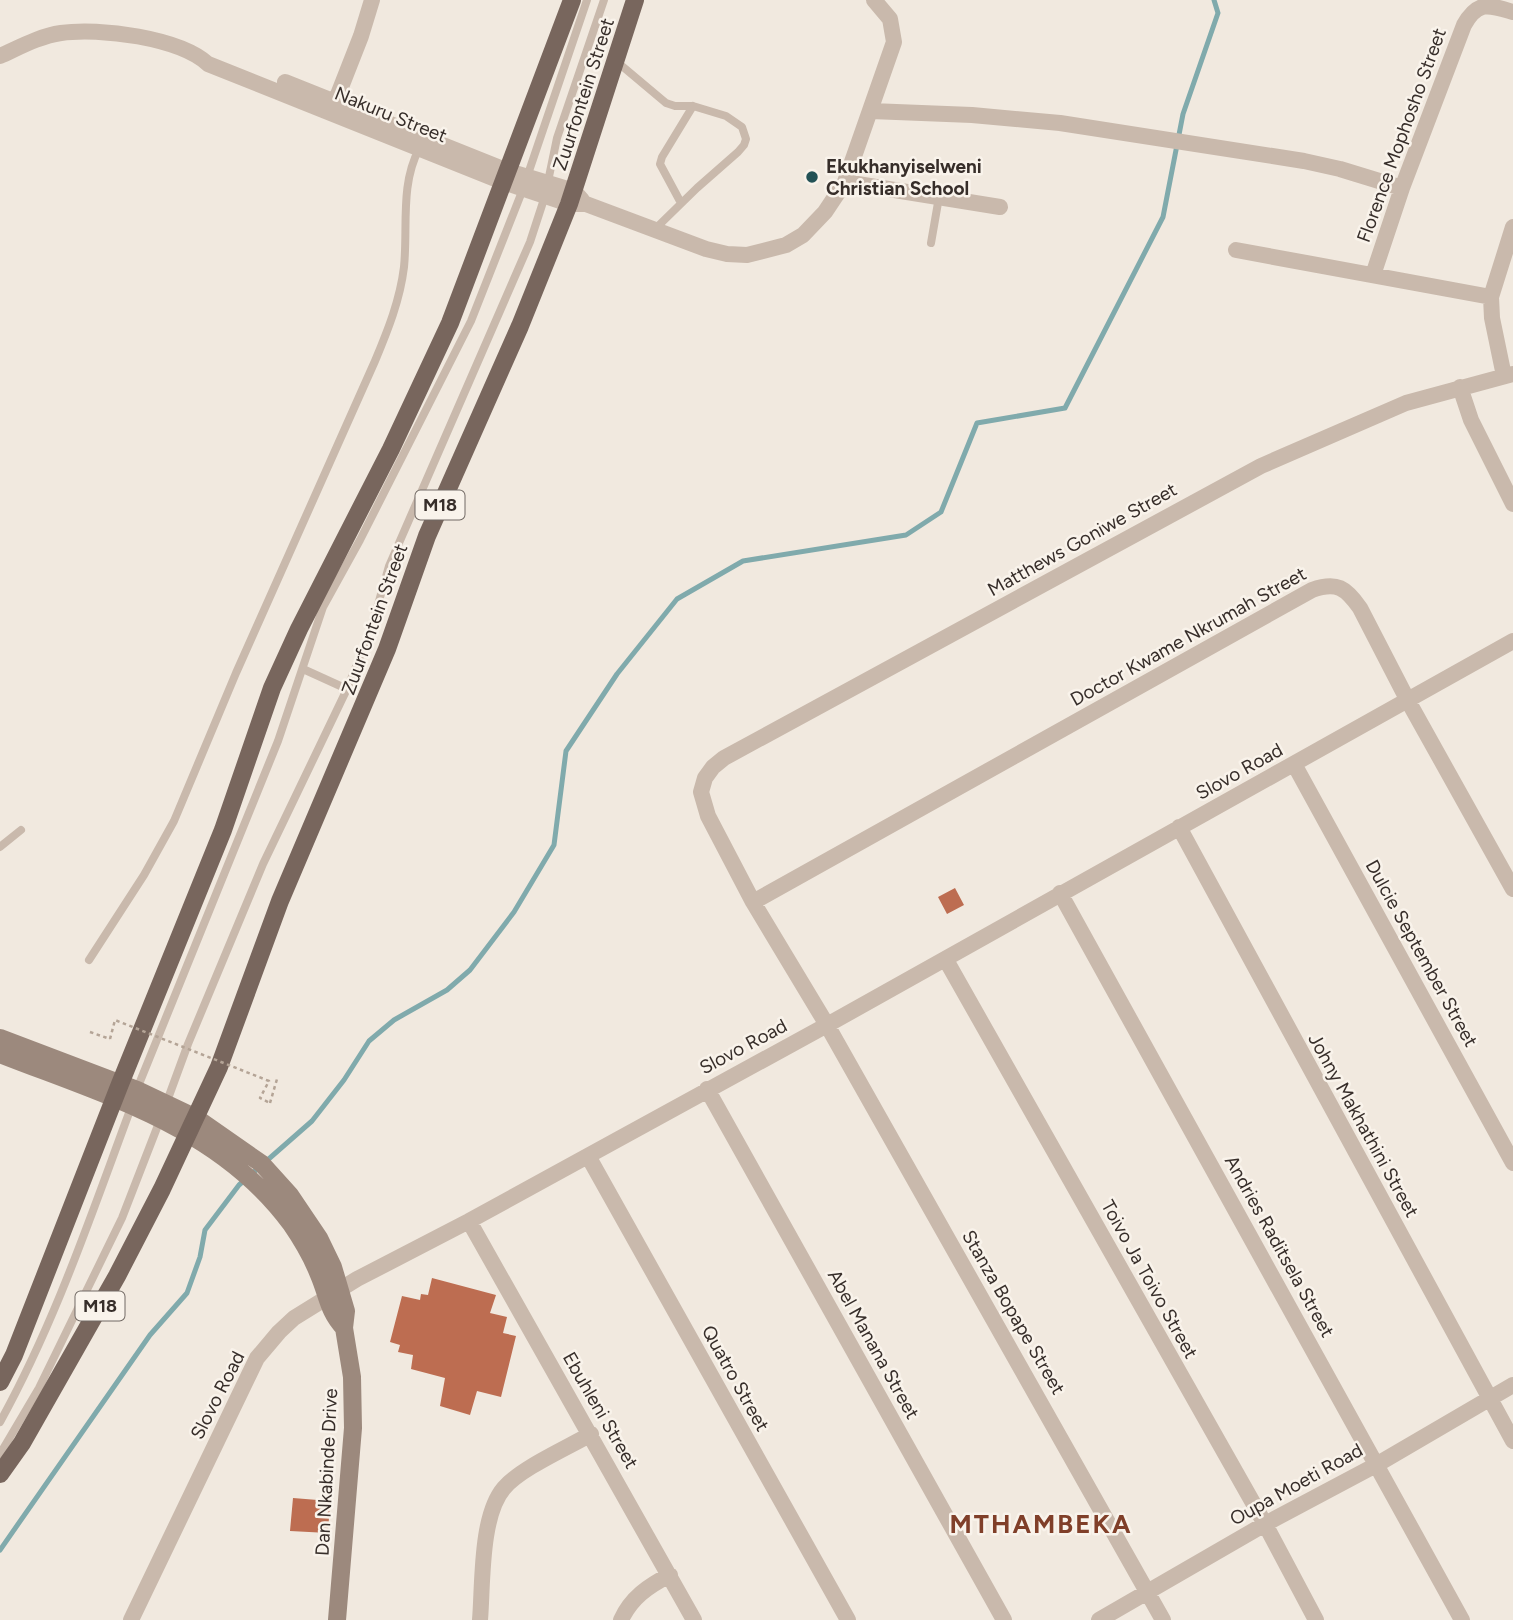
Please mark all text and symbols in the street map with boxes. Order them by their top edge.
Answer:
street label: Zuurfontein Street [548,15,619,173]
street label: Florence Mophosho Street [1352,25,1451,246]
street label: Nakuru Street [331,81,450,147]
place label: Ekukhanyiselweni Christian School [826,155,982,200]
marker: Ekukhanyiselweni Christian School [804,169,820,185]
street label: Matthews Goniwe Street [984,478,1181,601]
road number: M18 [416,490,464,520]
street label: Zuurfontein Street [337,541,412,698]
street label: Doctor Kwame Nkrumah Street [1066,562,1310,711]
street label: Slovo Road [1192,738,1287,805]
street label: Dulcie September Street [1361,856,1483,1051]
street label: Slovo Road [696,1014,791,1079]
street label: Johny Makhathini Street [1303,1029,1424,1221]
street label: Andries Raditsela Street [1220,1151,1339,1341]
street label: Toivo Ja Toivo Street [1096,1196,1203,1362]
street label: Stanza Bopape Street [957,1226,1070,1398]
street label: Abel Manana Street [823,1265,924,1423]
road number: M18 [76,1292,124,1321]
street label: Quatro Street [697,1321,774,1435]
street label: Slovo Road [185,1347,249,1443]
street label: Ebuhleni Street [558,1348,643,1473]
street label: Dan Nkabinde Drive [311,1388,342,1556]
street label: Oupa Moeti Road [1226,1438,1367,1530]
district label: MTHAMBEKA [950,1508,1132,1540]

